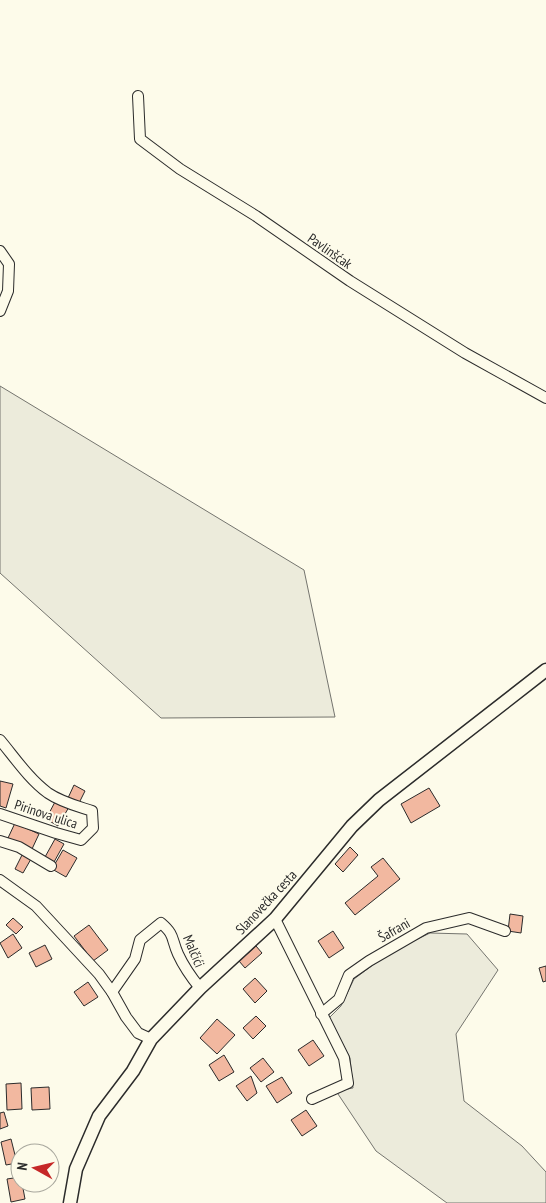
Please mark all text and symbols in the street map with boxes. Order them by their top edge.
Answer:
street label: Pavlinšćak [304,229,356,273]
street label: Pirinova ulica [12,795,80,833]
street label: Slanovečka cesta [232,866,300,938]
street label: Šafrani [375,914,413,946]
street label: Malčići [179,932,209,970]
north arrow [10,1143,60,1193]
text: N [13,1161,32,1171]

